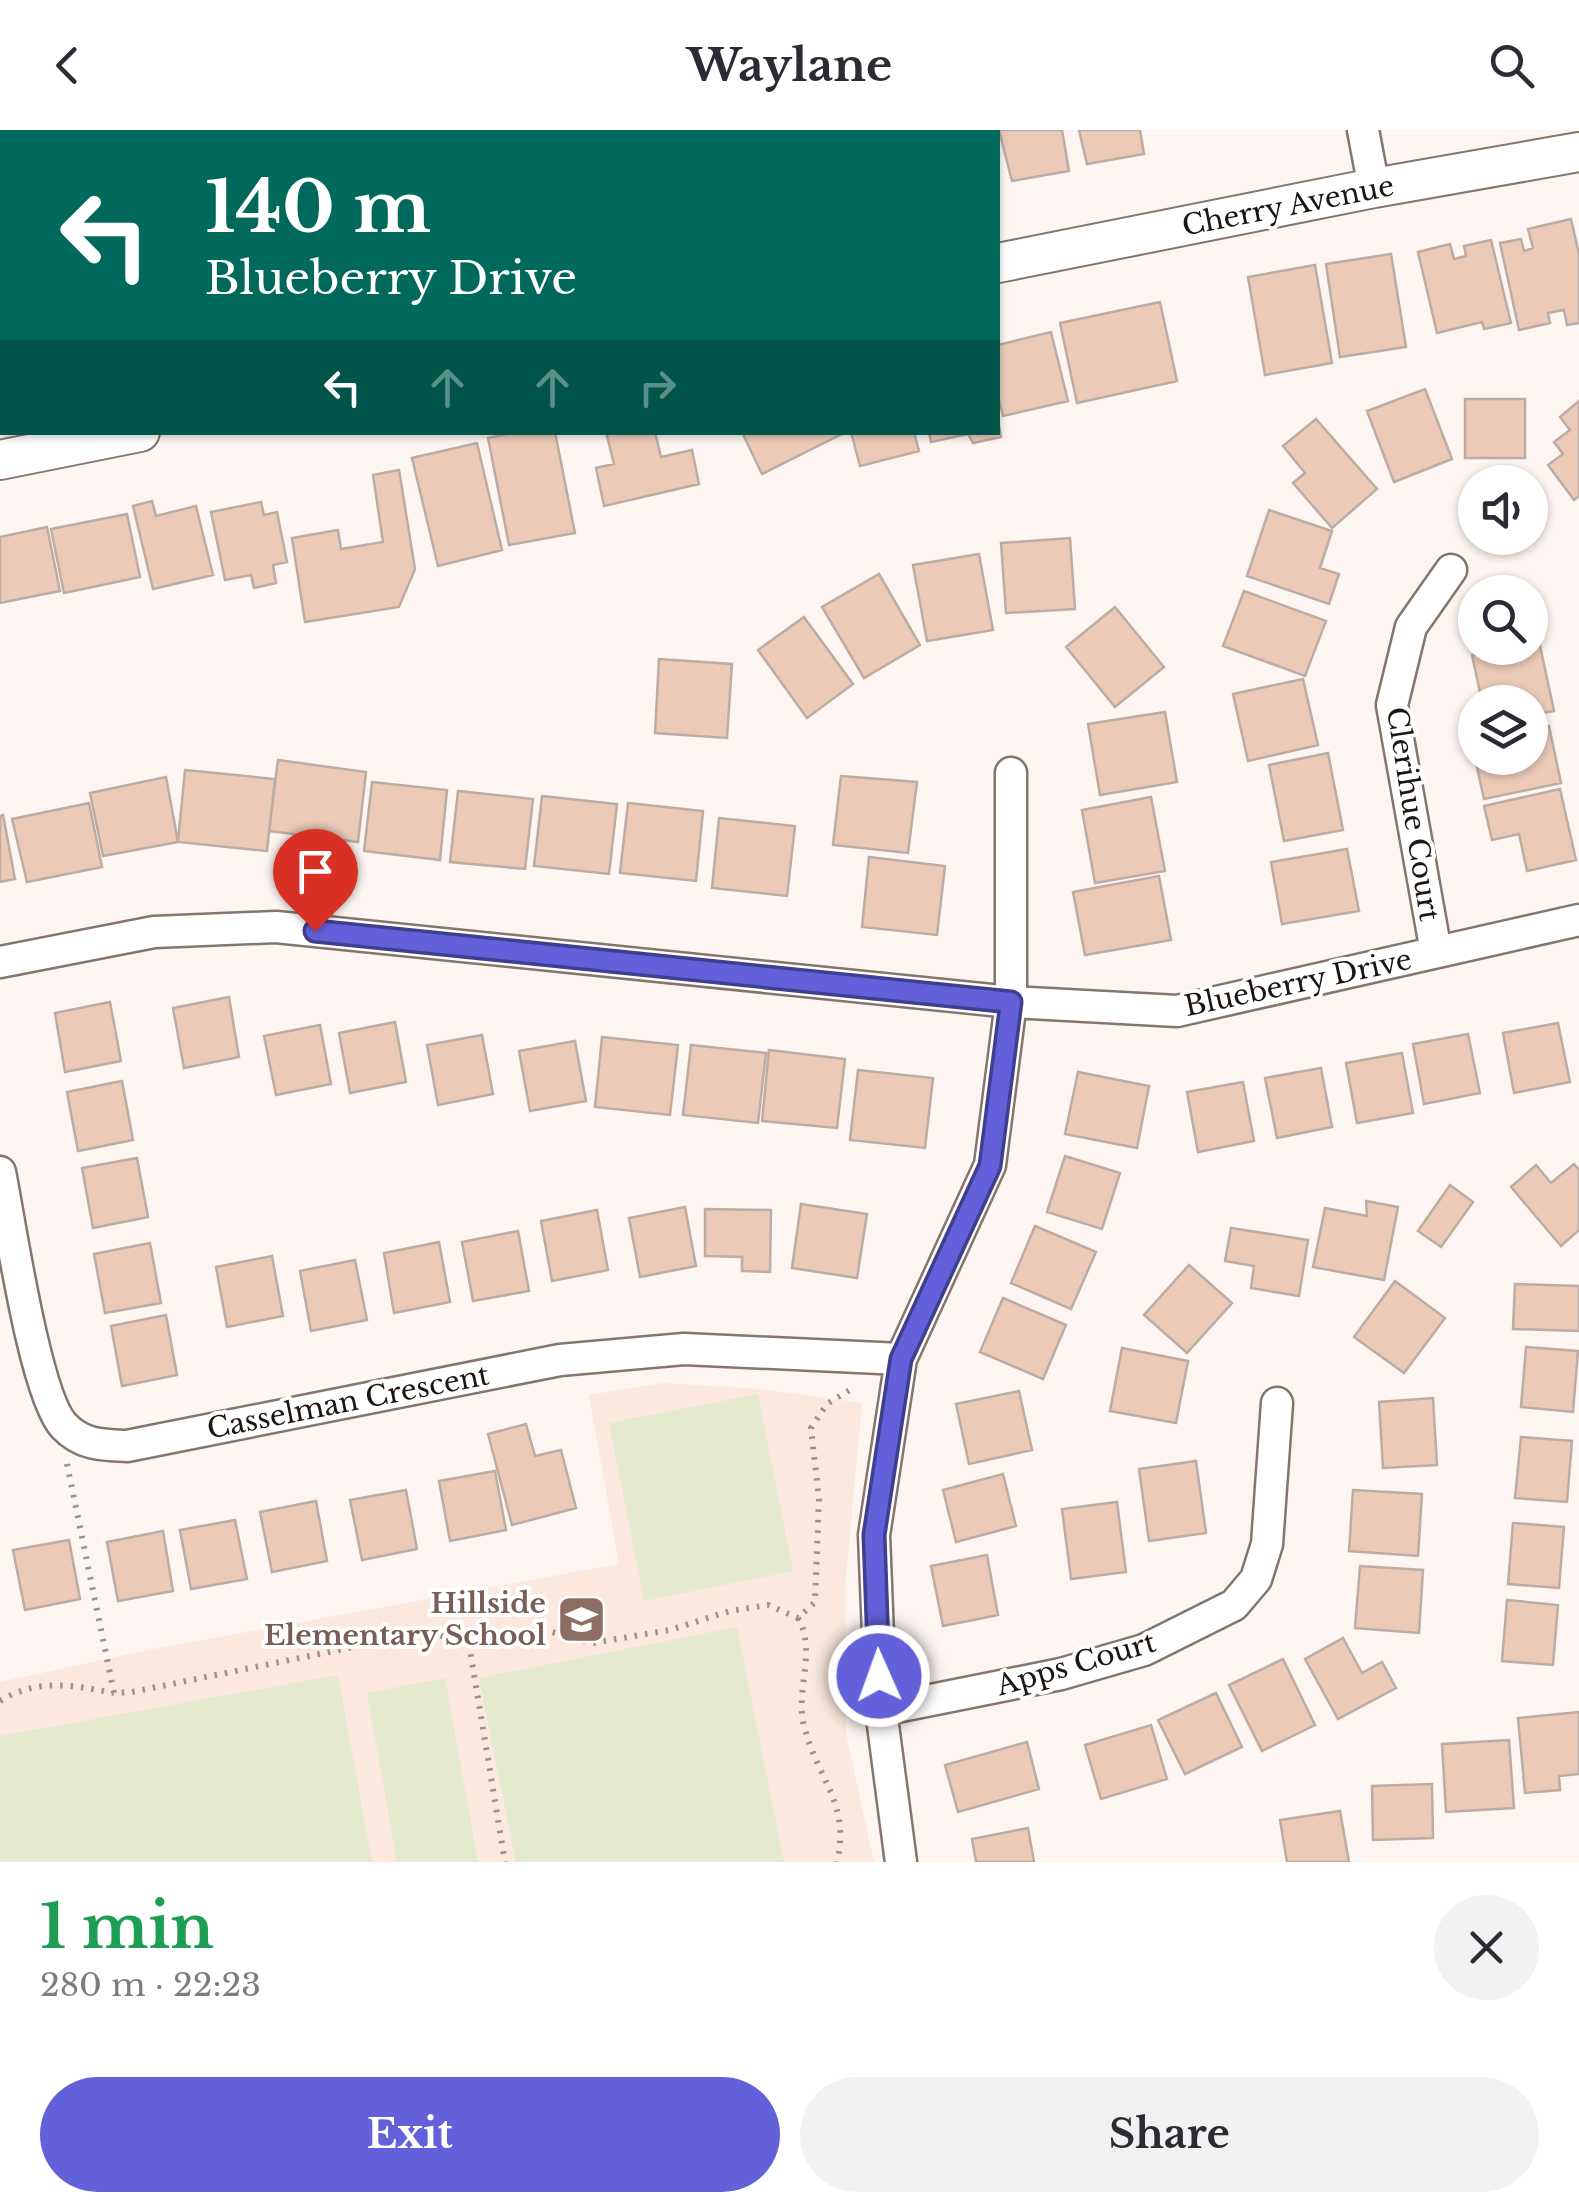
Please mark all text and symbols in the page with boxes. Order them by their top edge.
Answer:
text: Waylane [687,37,892,93]
icon: back [40,38,95,93]
icon: search [1484,38,1539,93]
text: 140 m [205,164,431,251]
street label: Cherry Avenue [1179,168,1397,244]
icon: left [40,170,170,300]
text: Blueberry Drive [205,250,577,306]
icon: left [315,360,370,415]
icon: ahead [420,360,475,415]
icon: ahead [525,360,580,415]
icon: right [630,360,685,415]
map controls [1458,465,1548,775]
button: sound [1458,465,1548,555]
button: search [1458,575,1548,665]
button: layers [1458,685,1548,775]
street label: Clerihue Court [1379,705,1447,924]
pin [273,829,358,932]
icon: arrive [288,844,343,899]
street label: Blueberry Drive [1181,942,1415,1024]
street label: Casselman Crescent [204,1357,492,1447]
place label: Hillside Elementary School [264,1586,546,1653]
school or university icon: Hillside Elementary School [555,1593,607,1645]
position arrow [827,1624,931,1728]
street label: Apps Court [991,1624,1160,1704]
text: 1 min [40,1890,214,1964]
button: close [1434,1895,1539,2000]
text: 280 m · 22:23 [40,1965,261,2005]
button: Exit [40,2077,780,2192]
button: Share [800,2077,1539,2192]

